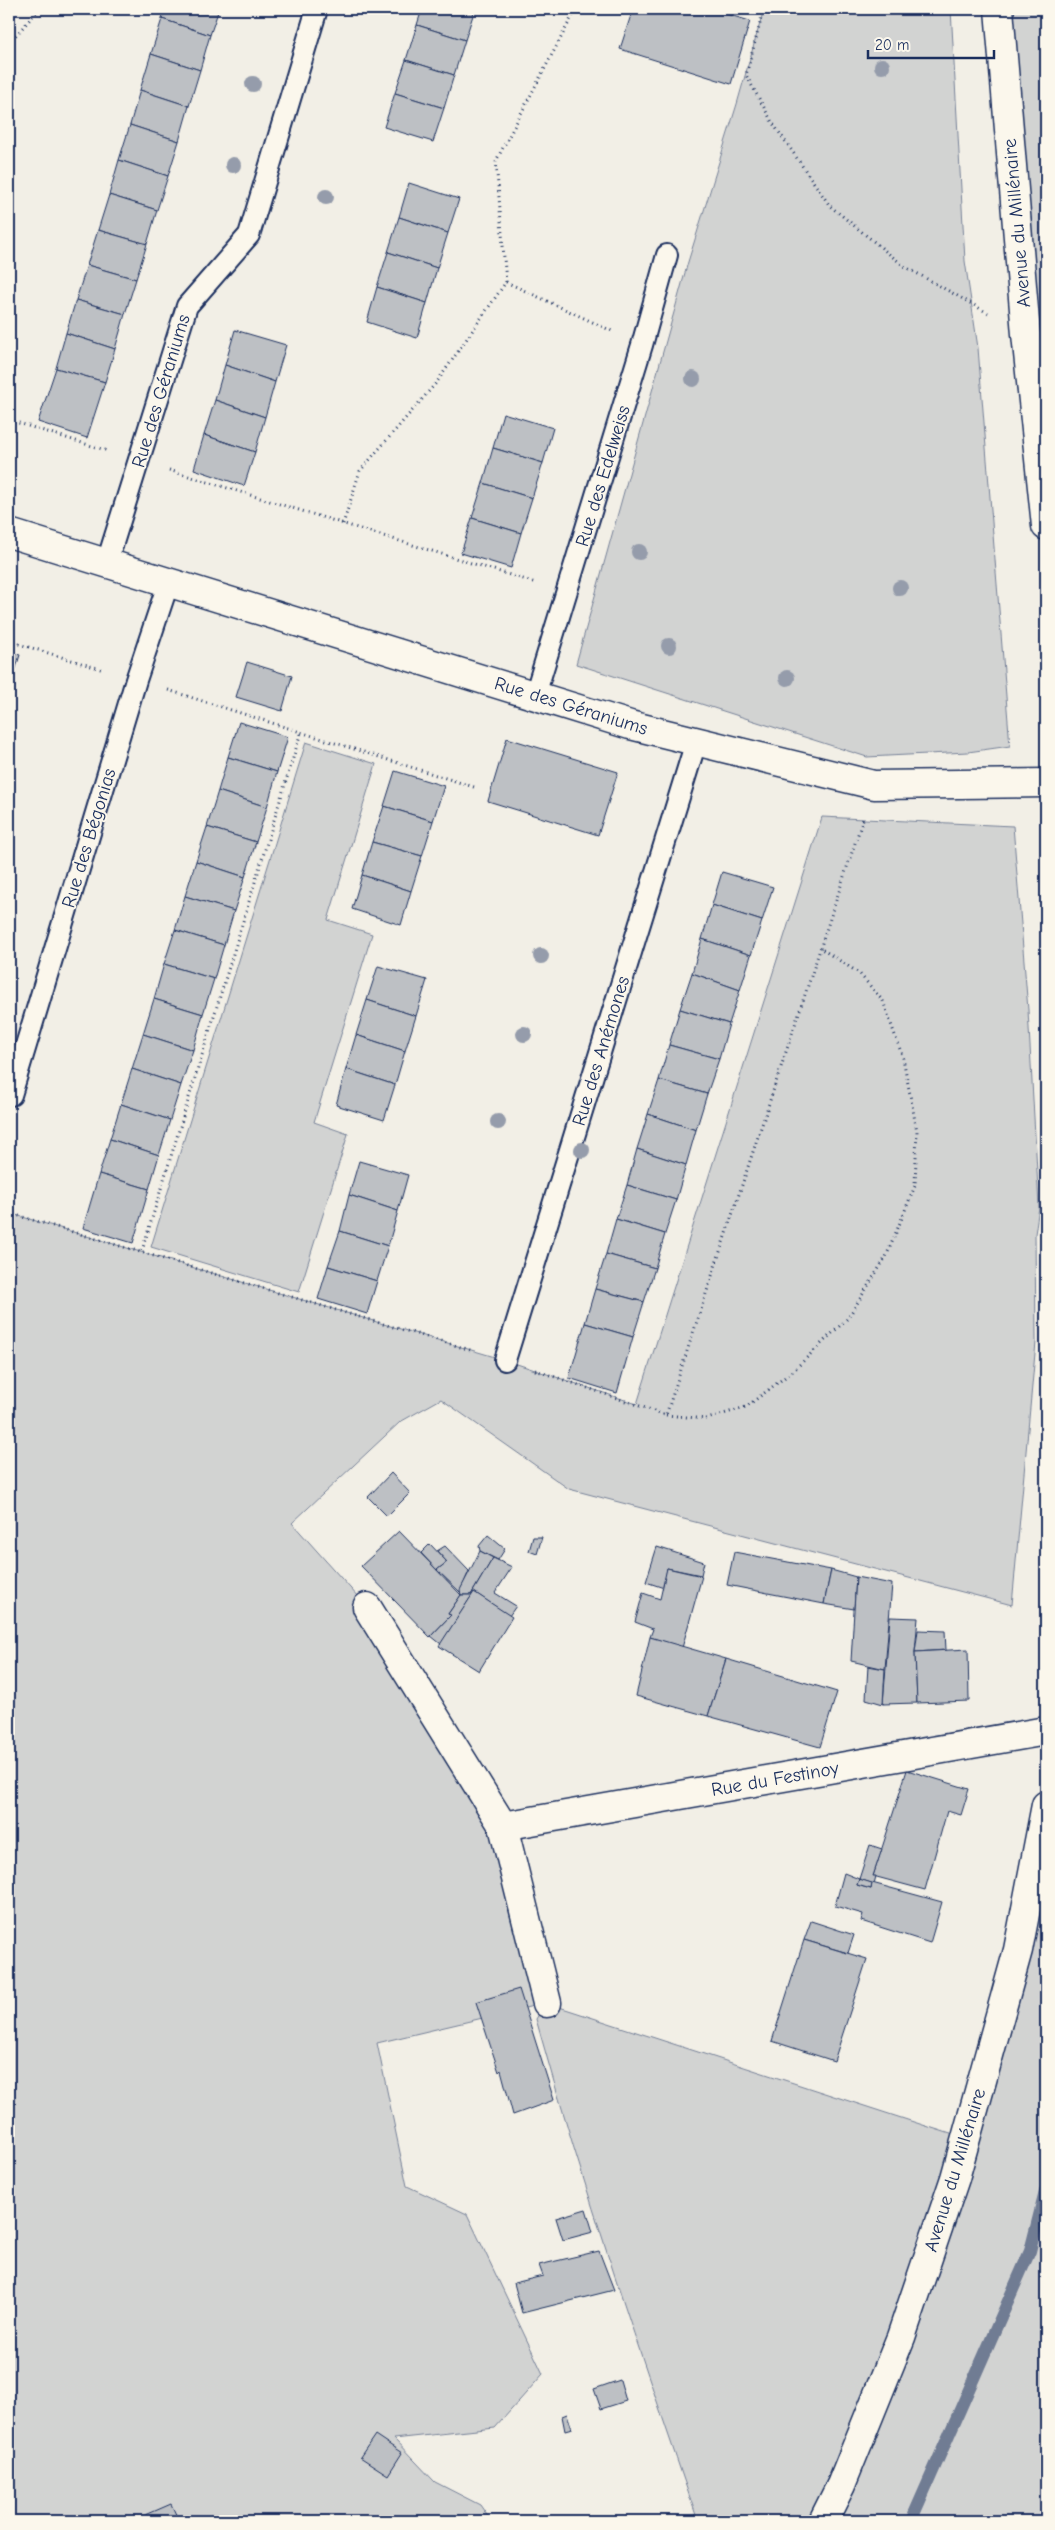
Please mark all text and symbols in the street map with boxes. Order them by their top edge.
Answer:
scale bar [868,28,994,60]
text: 20 m [875,36,909,54]
street label: Avenue du Millénaire [999,137,1035,309]
street label: Rue des Géraniums [127,312,195,470]
street label: Rue des Edelweiss [571,403,635,549]
street label: Rue des Géraniums [492,672,650,740]
street label: Rue des Bégonias [57,766,121,910]
street label: Rue des Anémones [568,973,634,1129]
street label: Rue du Festinoy [710,1757,841,1801]
street label: Avenue du Millénaire [920,2086,990,2254]

